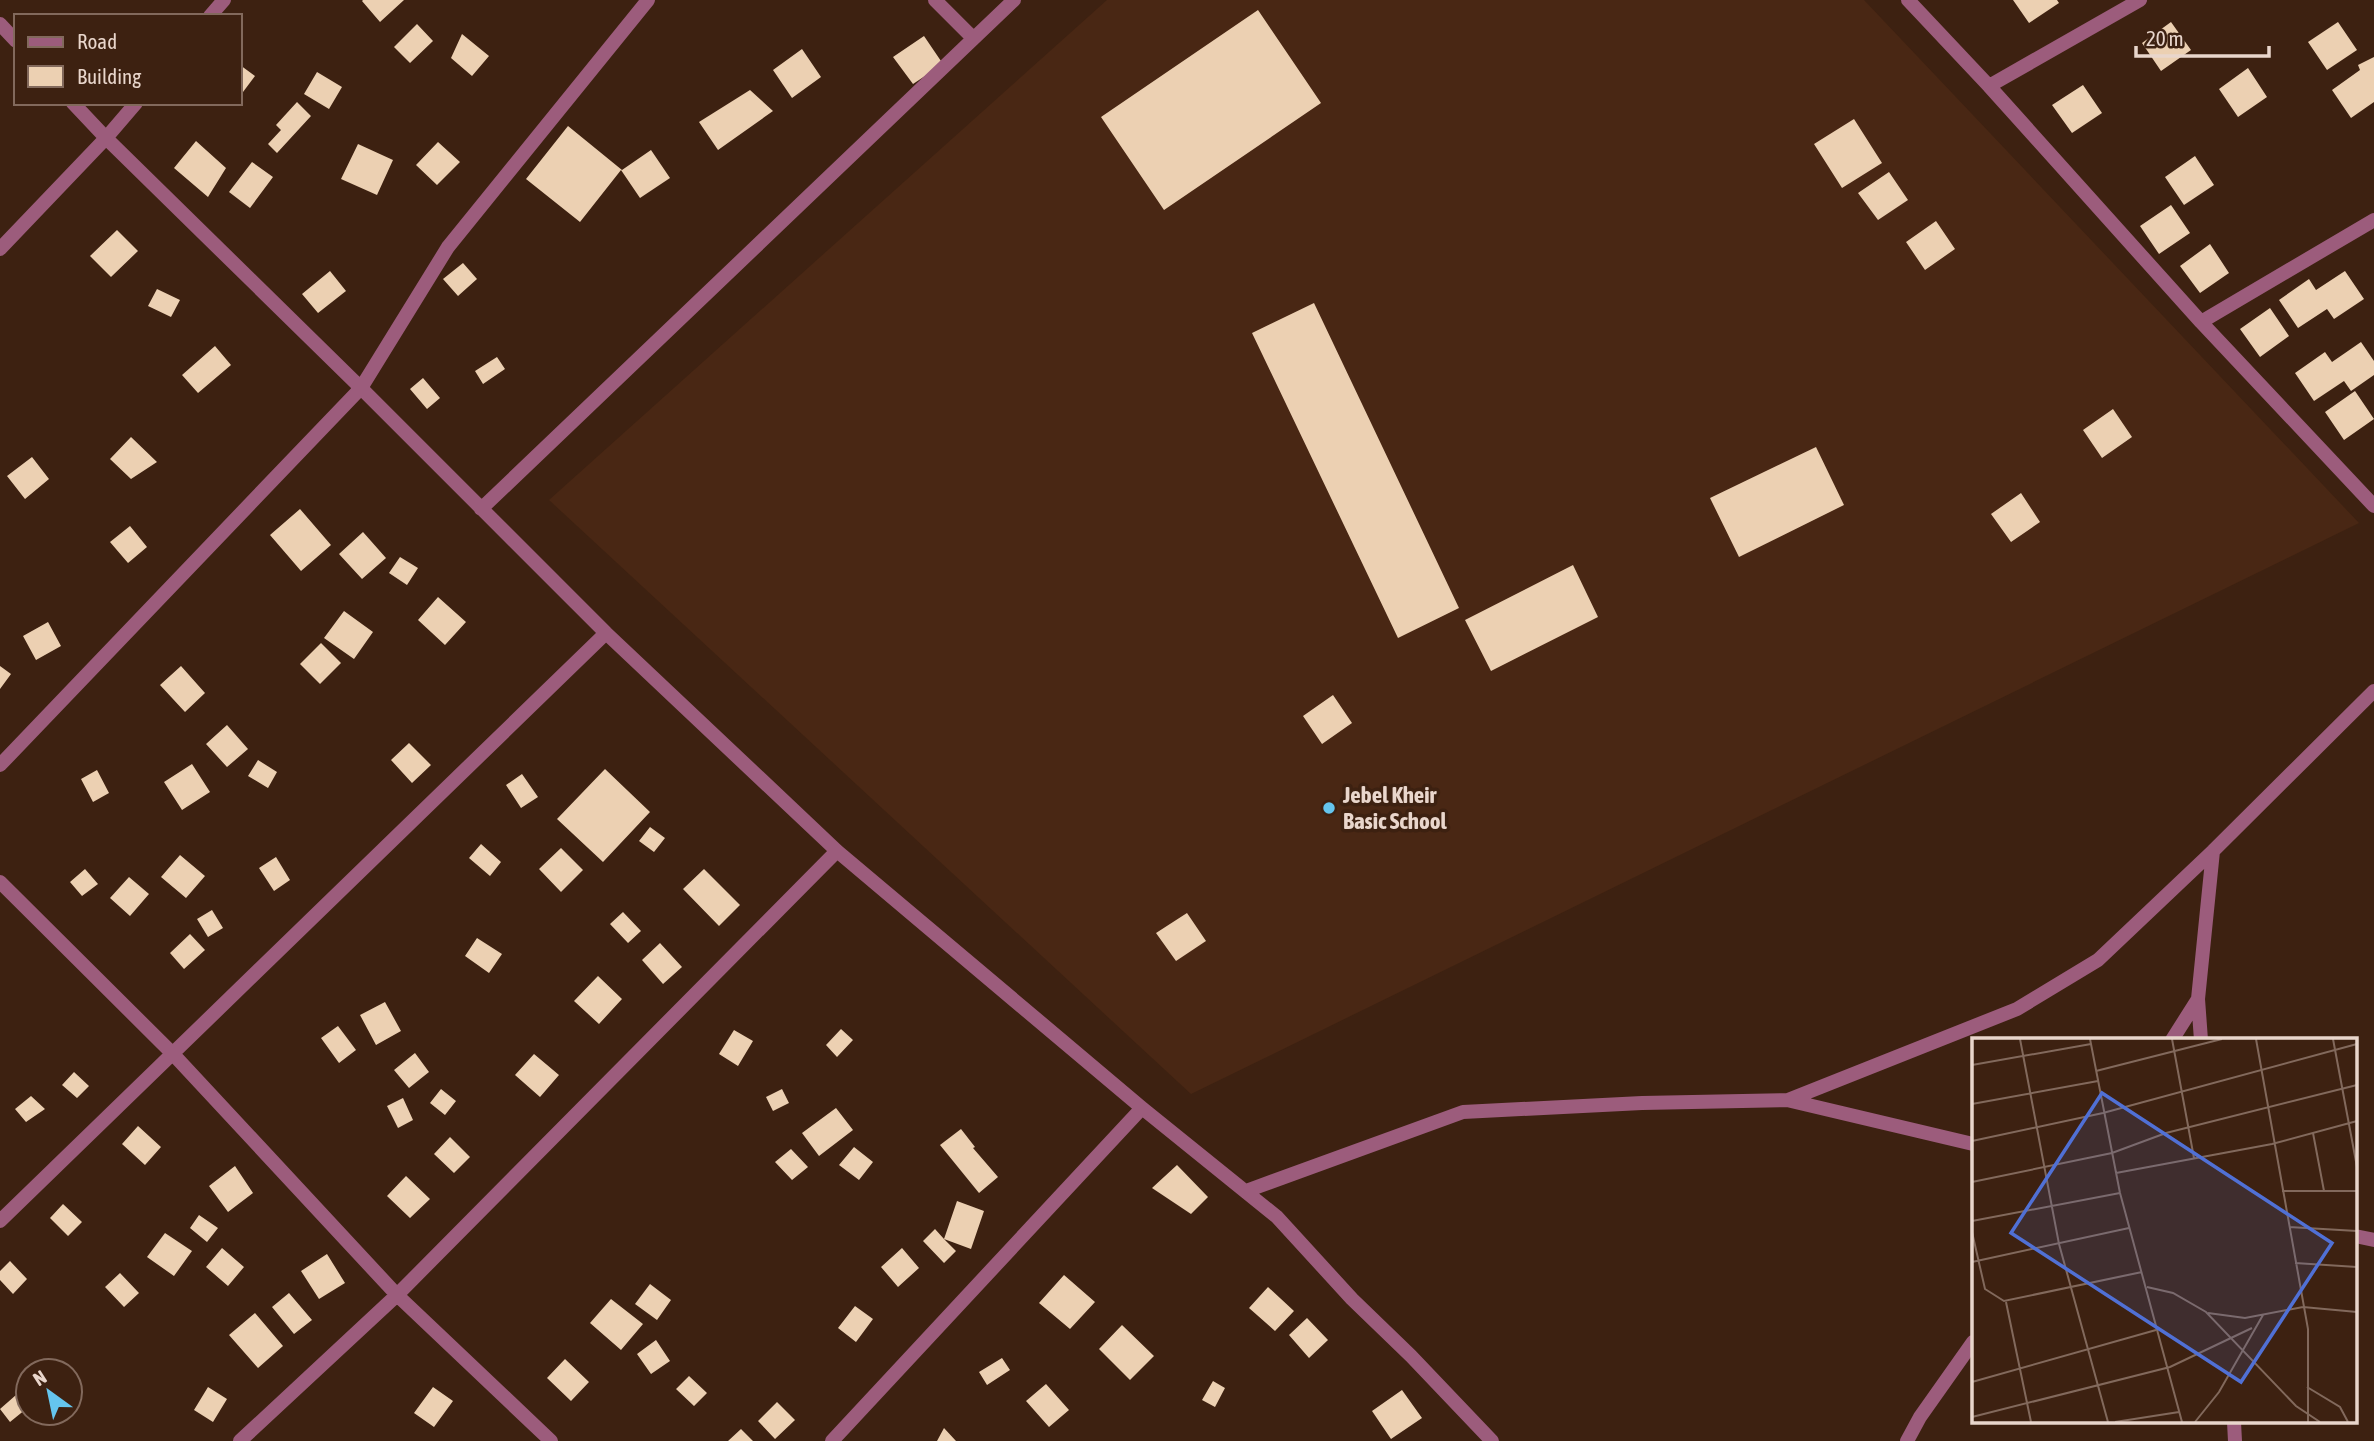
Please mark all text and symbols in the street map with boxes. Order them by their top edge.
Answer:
legend [14,14,242,105]
scale bar [2136,14,2269,58]
text: 20 m [2146,26,2184,50]
text: Road [77,29,117,53]
text: Building [77,64,141,88]
place label: Jebel Kheir Basic School [1342,782,1448,834]
marker: Jebel Kheir Basic School [1321,800,1337,816]
inset map [1972,1038,2356,1424]
north arrow [14,1357,84,1427]
text: N [29,1365,50,1390]

